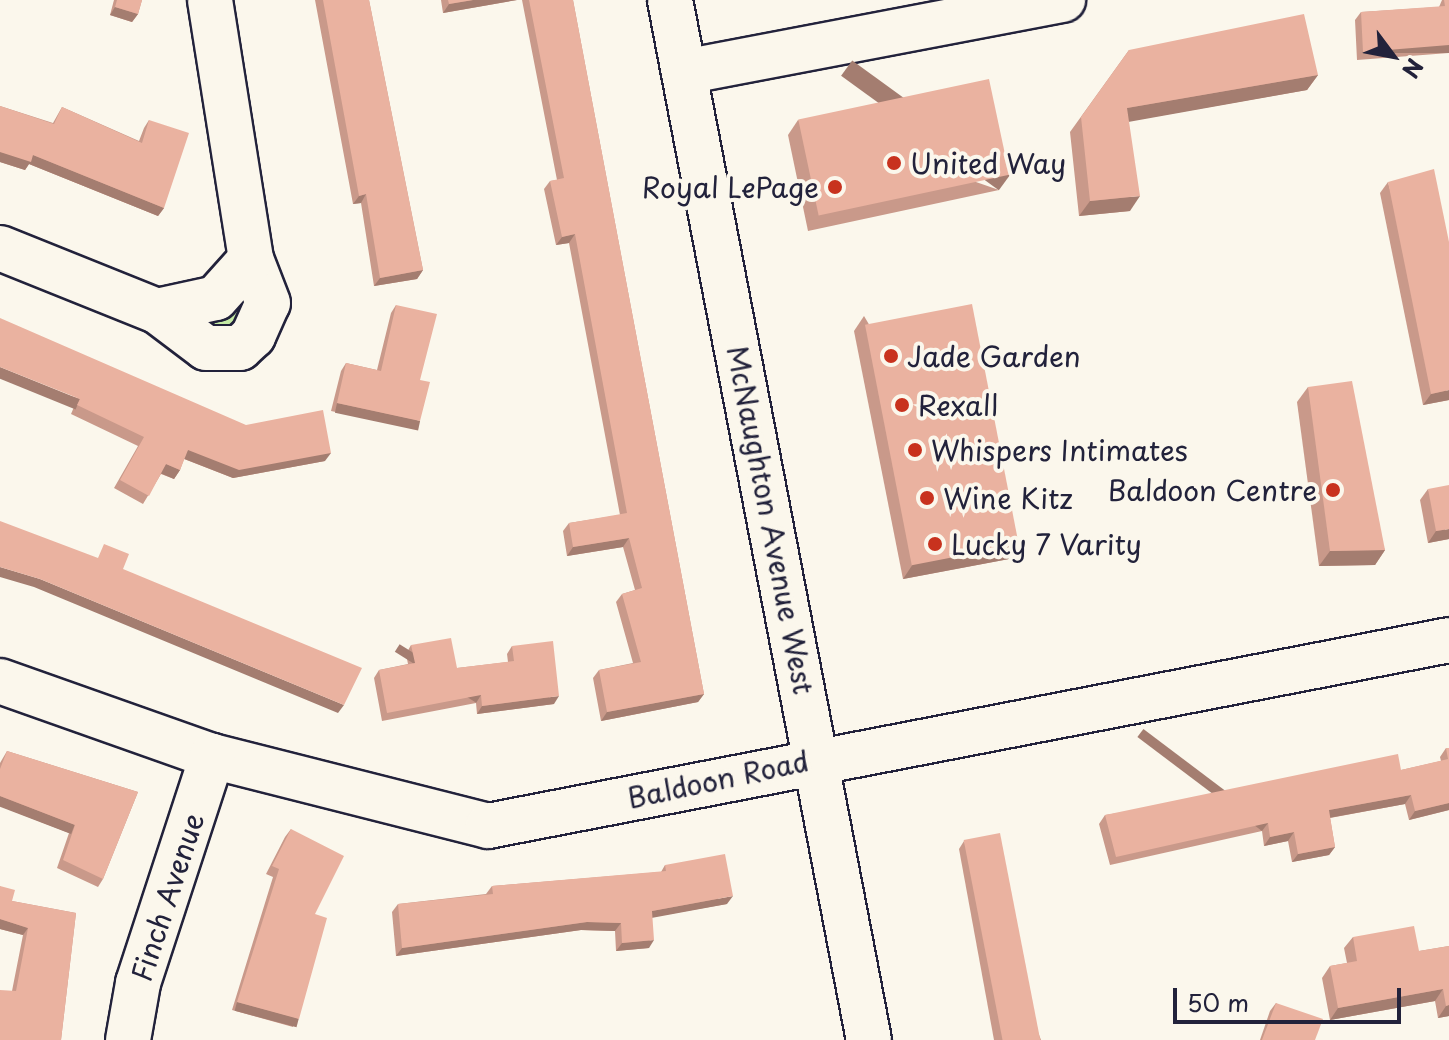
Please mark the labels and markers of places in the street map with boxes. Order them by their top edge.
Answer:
place label: United Way [910,146,1069,180]
marker: United Way [885,154,903,172]
place label: Royal LePage [642,170,819,204]
marker: Royal LePage [826,178,844,196]
place label: Jade Garden [907,339,1079,373]
marker: Jade Garden [882,347,900,365]
place label: Rexall [918,388,998,422]
marker: Rexall [893,396,911,414]
place label: Whispers Intimates [931,433,1187,467]
marker: Whispers Intimates [906,441,924,459]
place label: Baldoon Centre [1108,473,1317,507]
place label: Wine Kitz [943,481,1074,515]
marker: Baldoon Centre [1324,481,1342,499]
marker: Wine Kitz [918,489,936,507]
place label: Lucky 7 Varity [951,527,1146,561]
marker: Lucky 7 Varity [926,535,944,553]

